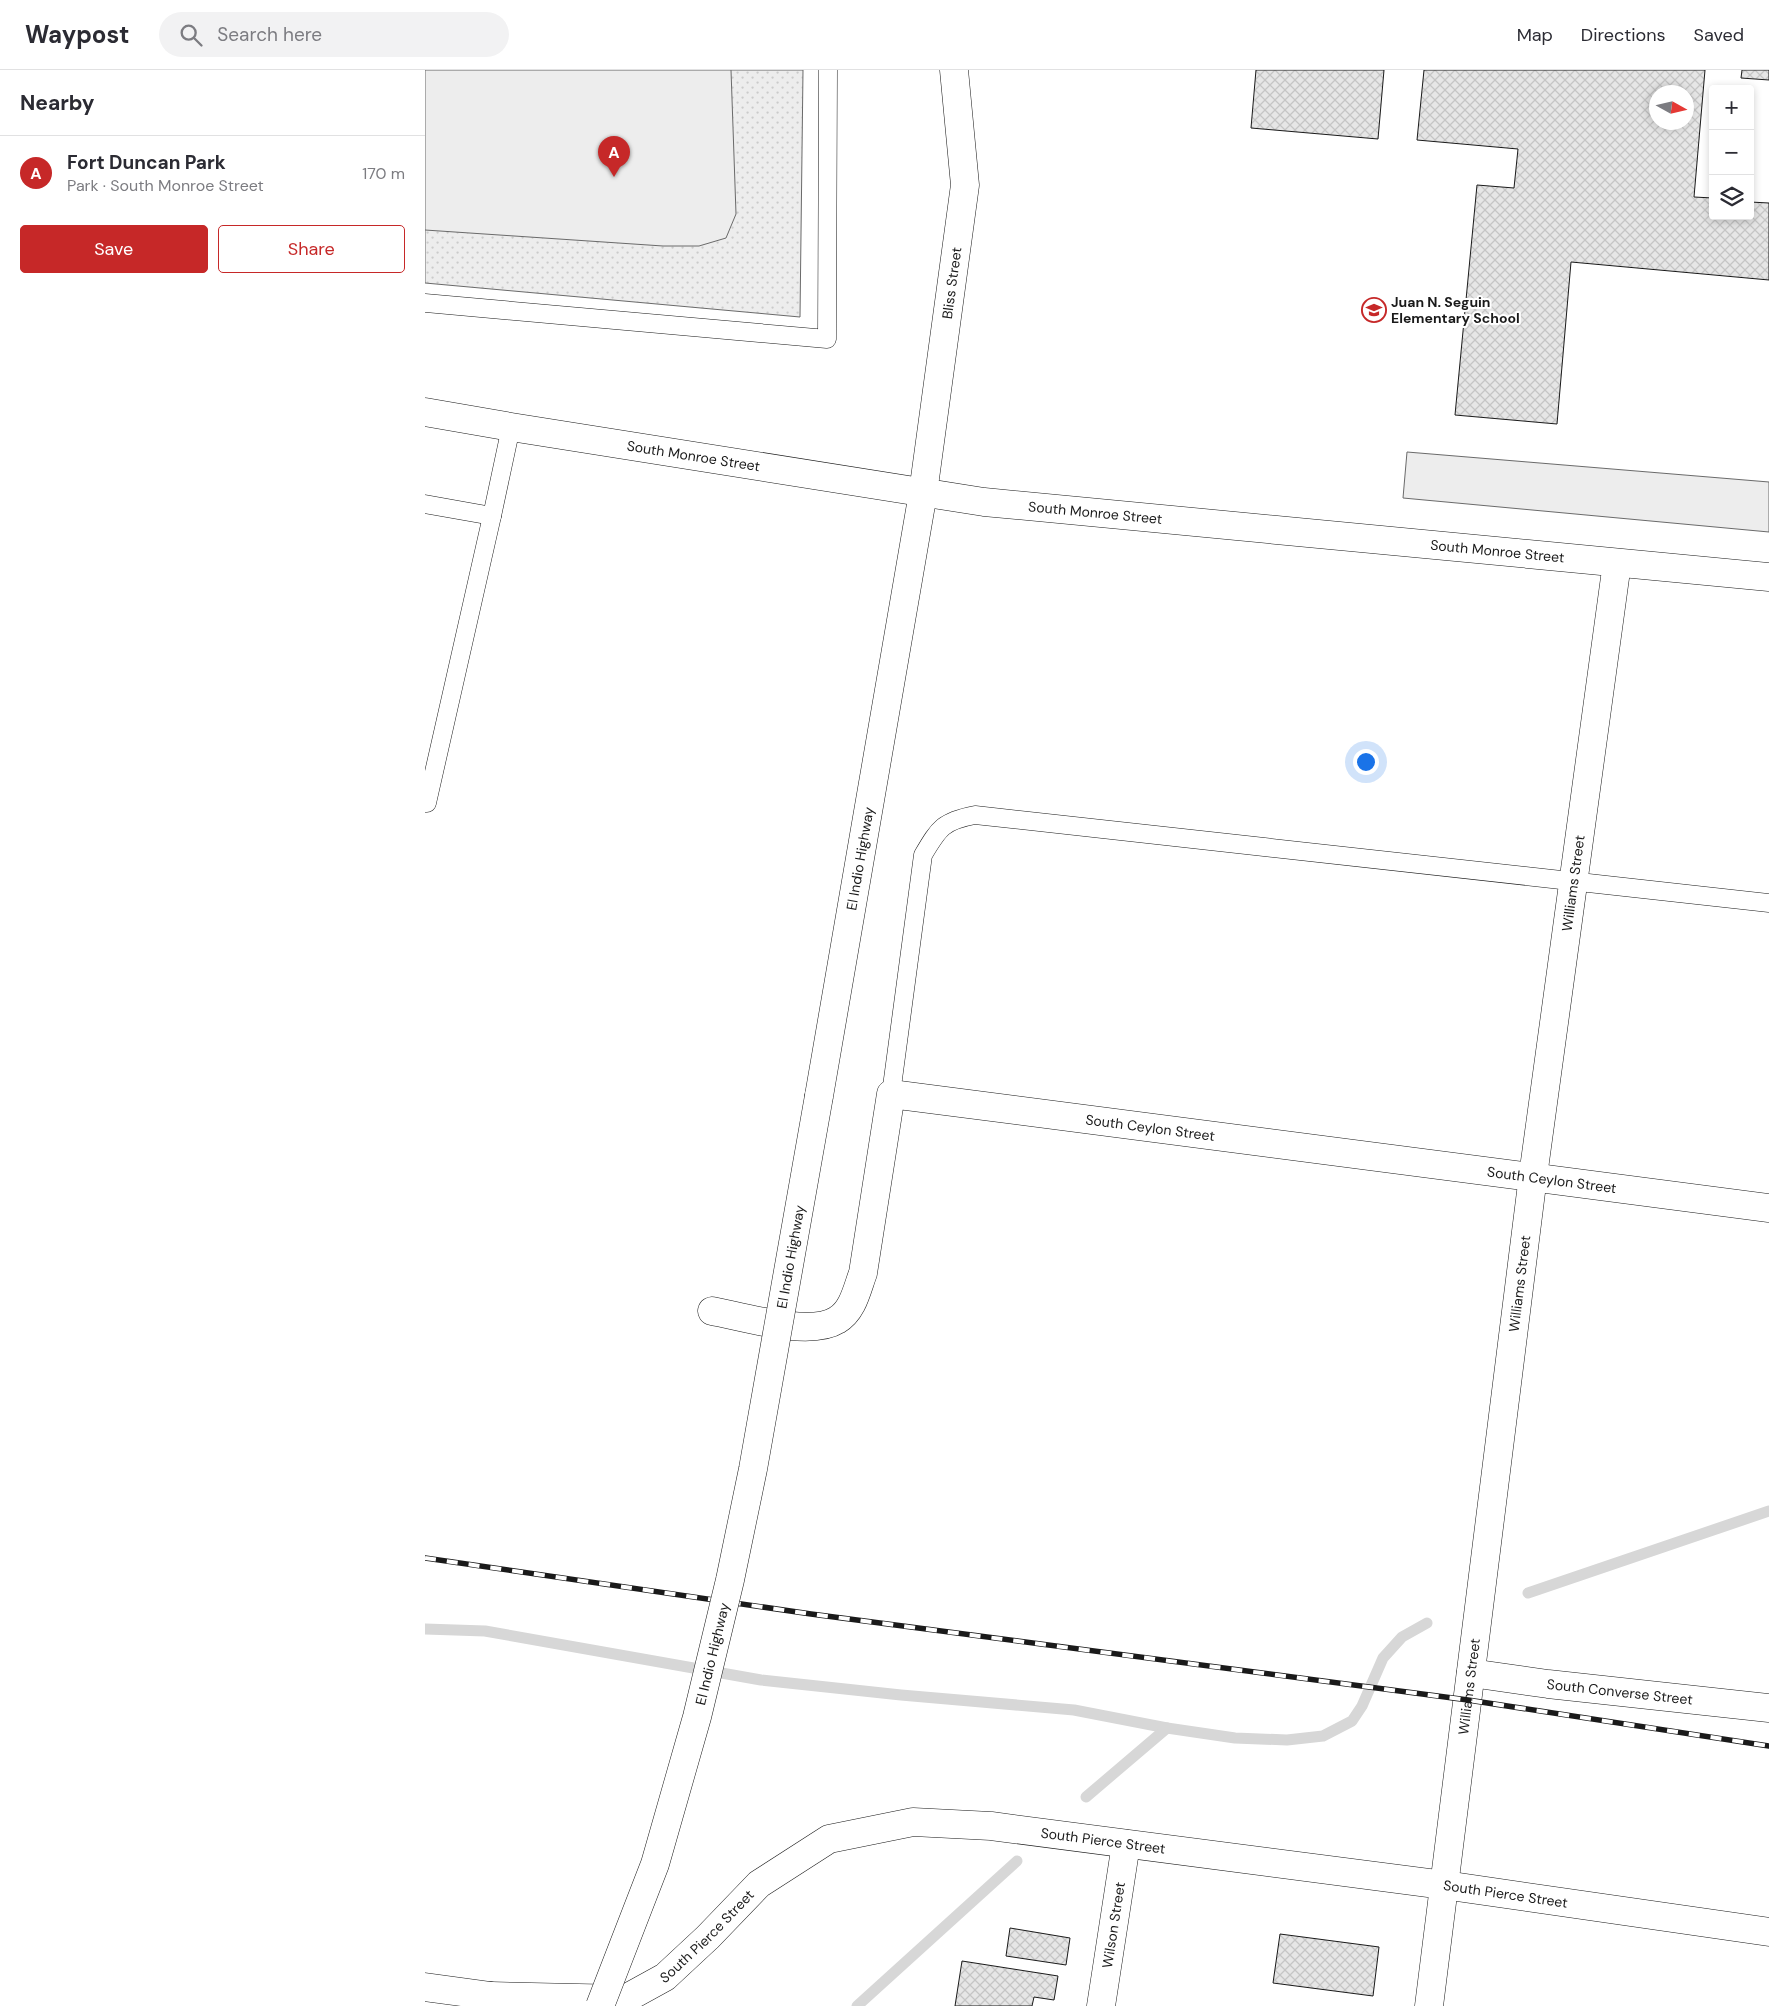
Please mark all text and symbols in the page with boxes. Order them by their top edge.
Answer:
search box [159,12,509,57]
text: Waypost [25,19,129,50]
icon: search [177,21,205,49]
text: Search here [217,22,322,47]
text: Map [1517,23,1553,47]
text: Directions [1581,23,1666,47]
text: Saved [1694,23,1744,47]
north arrow [1649,85,1694,130]
map controls [1709,85,1754,220]
button: + [1709,85,1754,130]
text: Nearby [20,89,94,117]
button: − [1709,130,1754,175]
pin: A [598,136,630,177]
text: Fort Duncan Park [67,150,226,175]
text: A [30,163,42,184]
text: 170 m [362,163,405,184]
text: Park · South Monroe Street [67,175,264,196]
button: layers [1709,175,1754,220]
button: Save [20,225,208,273]
button: Share [218,225,405,273]
street label: Bliss Street [938,246,965,320]
place label: Juan N. Seguin Elementary School [1391,293,1520,327]
school or university icon: Juan N. Seguin Elementary School [1361,297,1387,323]
street label: South Monroe Street [626,437,761,475]
street label: South Monroe Street [1027,497,1163,528]
street label: South Monroe Street [1430,536,1565,566]
your location [1353,749,1379,775]
street label: El Indio Highway [842,805,878,912]
street label: Williams Street [1558,834,1589,933]
street label: South Ceylon Street [1084,1110,1216,1145]
street label: South Ceylon Street [1486,1162,1618,1197]
street label: El Indio Highway [773,1203,809,1310]
street label: Williams Street [1505,1234,1534,1333]
street label: El Indio Highway [691,1601,733,1707]
street label: Williams Street [1454,1637,1484,1736]
street label: South Converse Street [1546,1675,1694,1709]
street label: South Pierce Street [1040,1824,1166,1858]
street label: South Pierce Street [1442,1876,1569,1912]
street label: Wilson Street [1098,1881,1129,1969]
street label: South Pierce Street [657,1886,758,1987]

